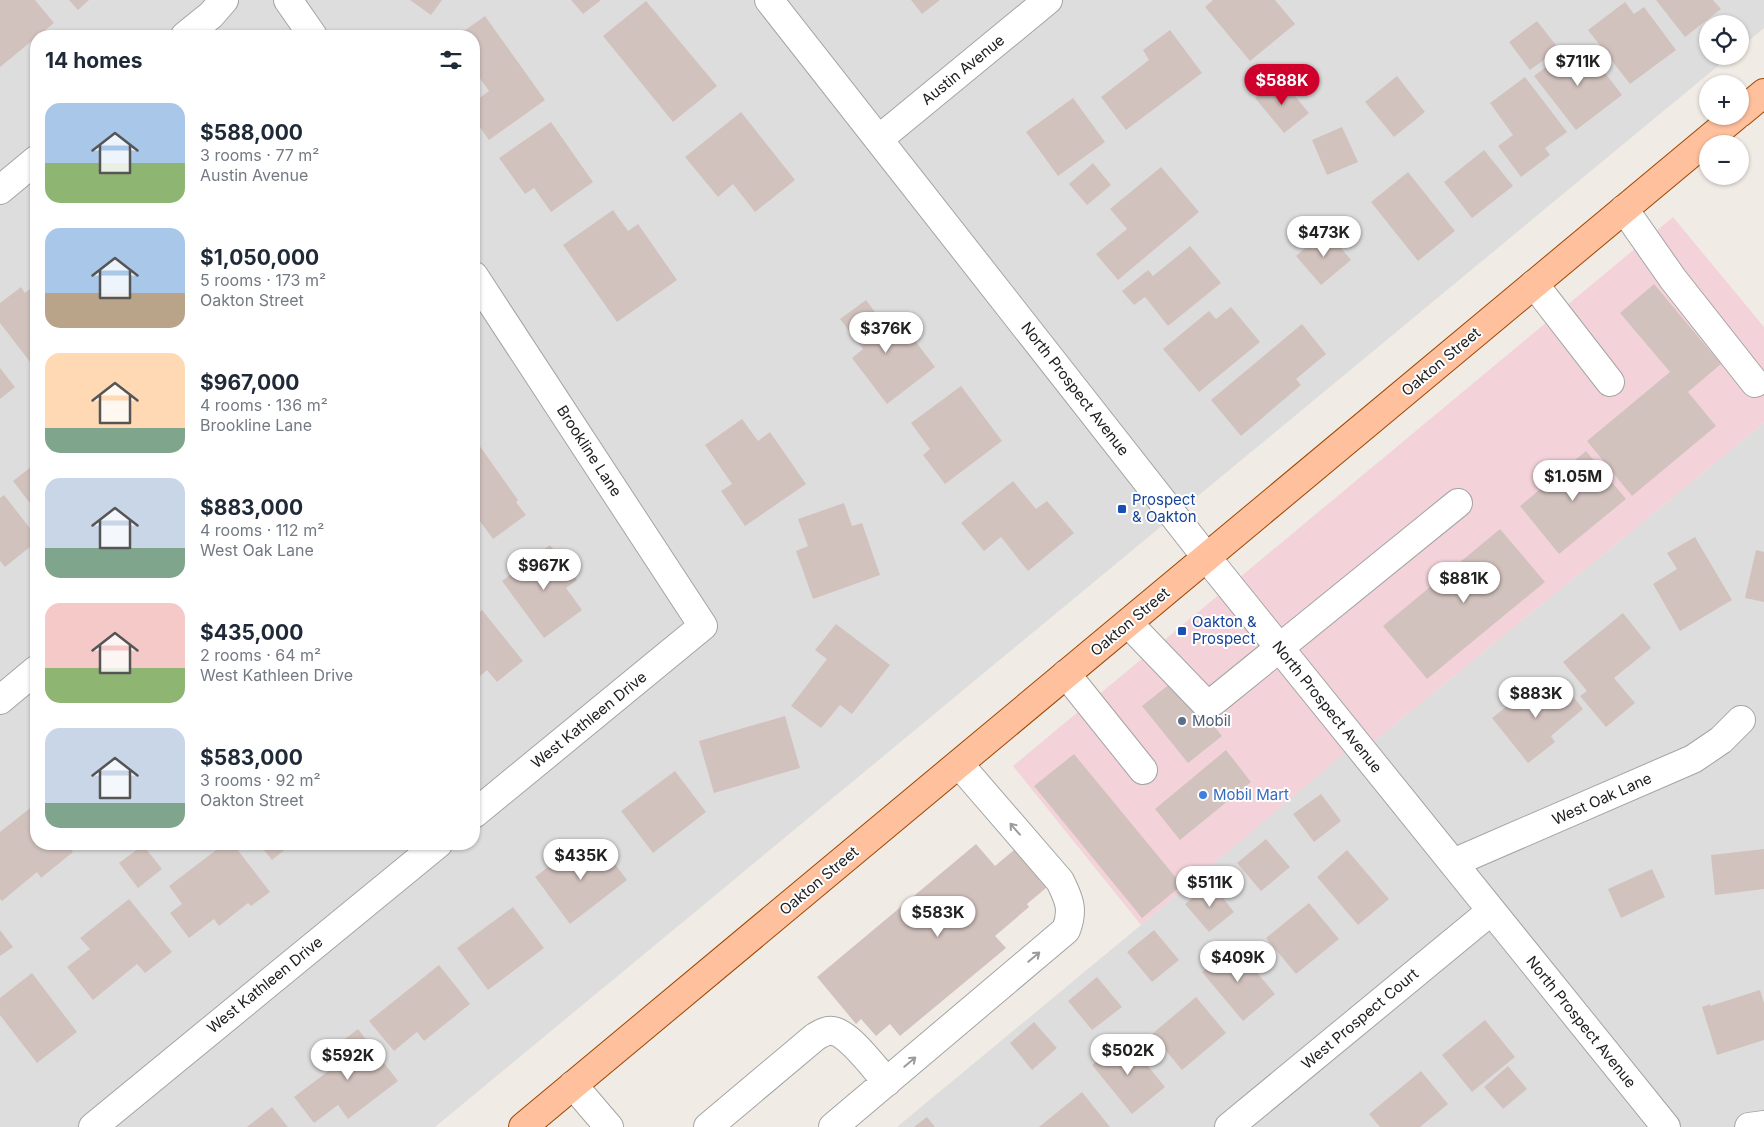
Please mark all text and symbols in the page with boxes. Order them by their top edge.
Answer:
map controls [1699,15,1749,185]
button: locate [1699,15,1749,65]
street label: Austin Avenue [917,30,1008,109]
pin: $711K [1543,44,1613,87]
icon: filters [437,46,465,74]
text: 14 homes [45,48,143,73]
text: $711K [1555,51,1601,71]
pin: $588K [1247,64,1317,106]
text: $588K [1255,70,1309,90]
button: + [1699,75,1749,125]
text: $588,000 [200,120,303,145]
icon: home [85,123,145,183]
button: − [1699,135,1749,185]
text: 3 rooms · 77 m² [200,145,319,165]
text: Austin Avenue [200,165,308,185]
pin: $473K [1289,216,1359,258]
text: $473K [1298,222,1350,242]
text: $1,050,000 [200,245,319,270]
icon: home [85,248,145,308]
text: 5 rooms · 173 m² [200,270,326,290]
text: Oakton Street [200,290,304,310]
pin: $376K [851,312,921,354]
text: $376K [860,318,912,338]
street label: North Prospect Avenue [1017,318,1133,459]
street label: Oakton Street [1397,323,1484,400]
text: $967,000 [200,370,300,395]
icon: home [85,373,145,433]
text: 4 rooms · 136 m² [200,395,328,415]
street label: Brookline Lane [553,402,626,500]
text: Brookline Lane [200,415,312,435]
pin: $1.05M [1532,460,1614,502]
text: $1.05M [1544,466,1602,486]
place label: Prospect & Oakton [1132,490,1197,526]
text: $883,000 [200,495,303,520]
icon: home [85,498,145,558]
marker: Prospect & Oakton [1116,503,1128,515]
text: 4 rooms · 112 m² [200,520,324,540]
text: West Oak Lane [200,540,314,560]
pin: $967K [509,548,579,591]
text: $967K [518,555,570,575]
pin: $881K [1429,562,1499,604]
text: $881K [1439,568,1489,588]
street label: Oakton Street [1086,583,1173,660]
place label: Oakton & Prospect [1192,612,1257,648]
text: $435,000 [200,620,303,645]
icon: home [85,623,145,683]
marker: Oakton & Prospect [1176,625,1188,637]
street label: North Prospect Avenue [1268,637,1386,777]
text: 2 rooms · 64 m² [200,645,321,665]
text: West Kathleen Drive [200,665,353,685]
street label: West Kathleen Drive [527,667,650,772]
pin: $883K [1501,676,1571,719]
text: $883K [1509,683,1563,703]
place label: Mobil [1192,711,1231,730]
marker: Mobil [1176,715,1188,727]
text: $583,000 [200,745,303,770]
icon: home [85,748,145,808]
street label: West Oak Lane [1549,768,1654,829]
text: 3 rooms · 92 m² [200,770,321,790]
place label: Mobil Mart [1213,785,1289,804]
marker: Mobil Mart [1197,789,1209,801]
text: Oakton Street [200,790,304,810]
one-way arrow [1010,823,1021,836]
pin: $435K [546,838,616,881]
street label: Oakton Street [775,842,862,919]
text: $435K [554,845,608,865]
pin: $511K [1175,866,1245,908]
text: $511K [1187,872,1233,892]
pin: $583K [903,896,973,938]
text: $583K [912,902,964,922]
street label: West Kathleen Drive [203,932,326,1037]
pin: $409K [1203,940,1273,983]
text: $409K [1211,947,1265,967]
one-way arrow [1028,951,1041,963]
street label: North Prospect Avenue [1522,952,1640,1092]
street label: West Prospect Court [1297,964,1422,1073]
pin: $502K [1093,1034,1163,1076]
pin: $592K [313,1038,383,1081]
text: $502K [1101,1040,1155,1060]
text: $592K [322,1045,374,1065]
one-way arrow [904,1056,917,1067]

